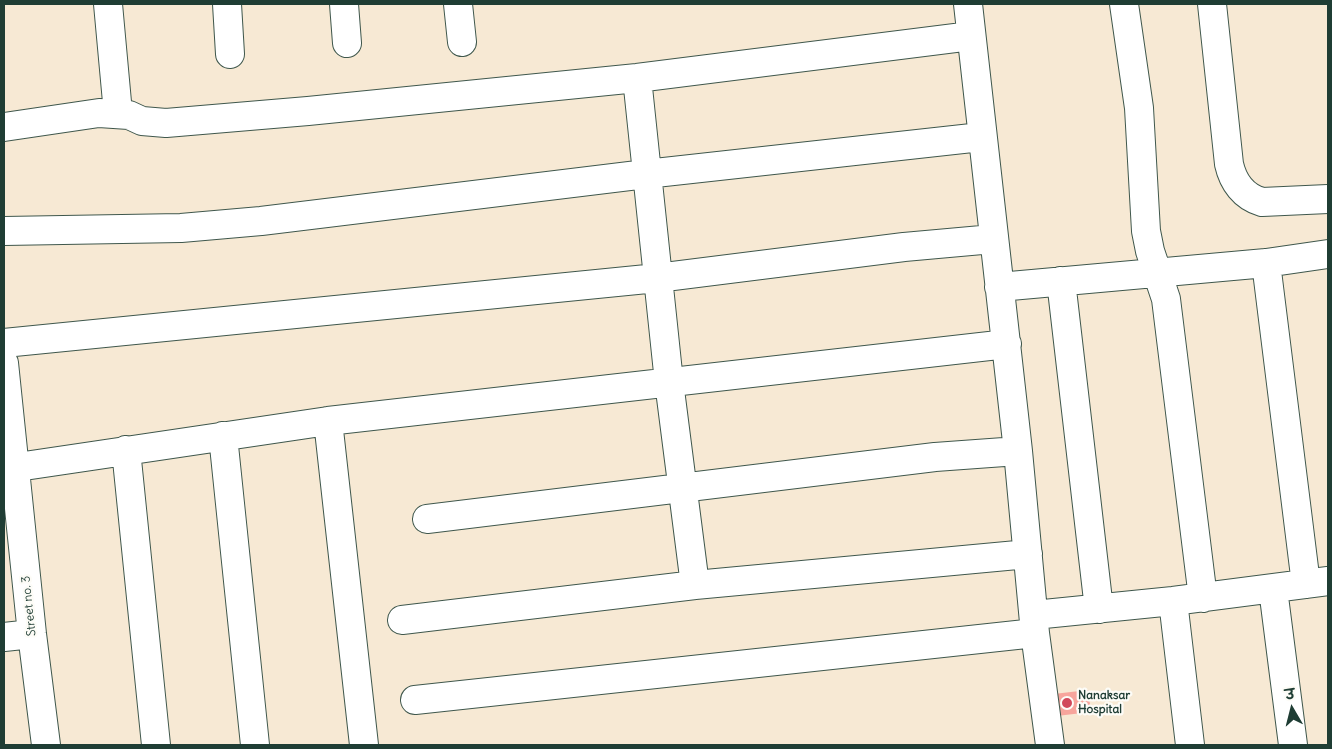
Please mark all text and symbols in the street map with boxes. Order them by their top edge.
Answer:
street label: Street no. 3 [19,575,39,637]
north arrow [1267,684,1317,734]
text: उ [1284,685,1296,704]
place label: Nanaksar Hospital [1078,689,1130,717]
marker: Nanaksar Hospital [1060,696,1074,710]

